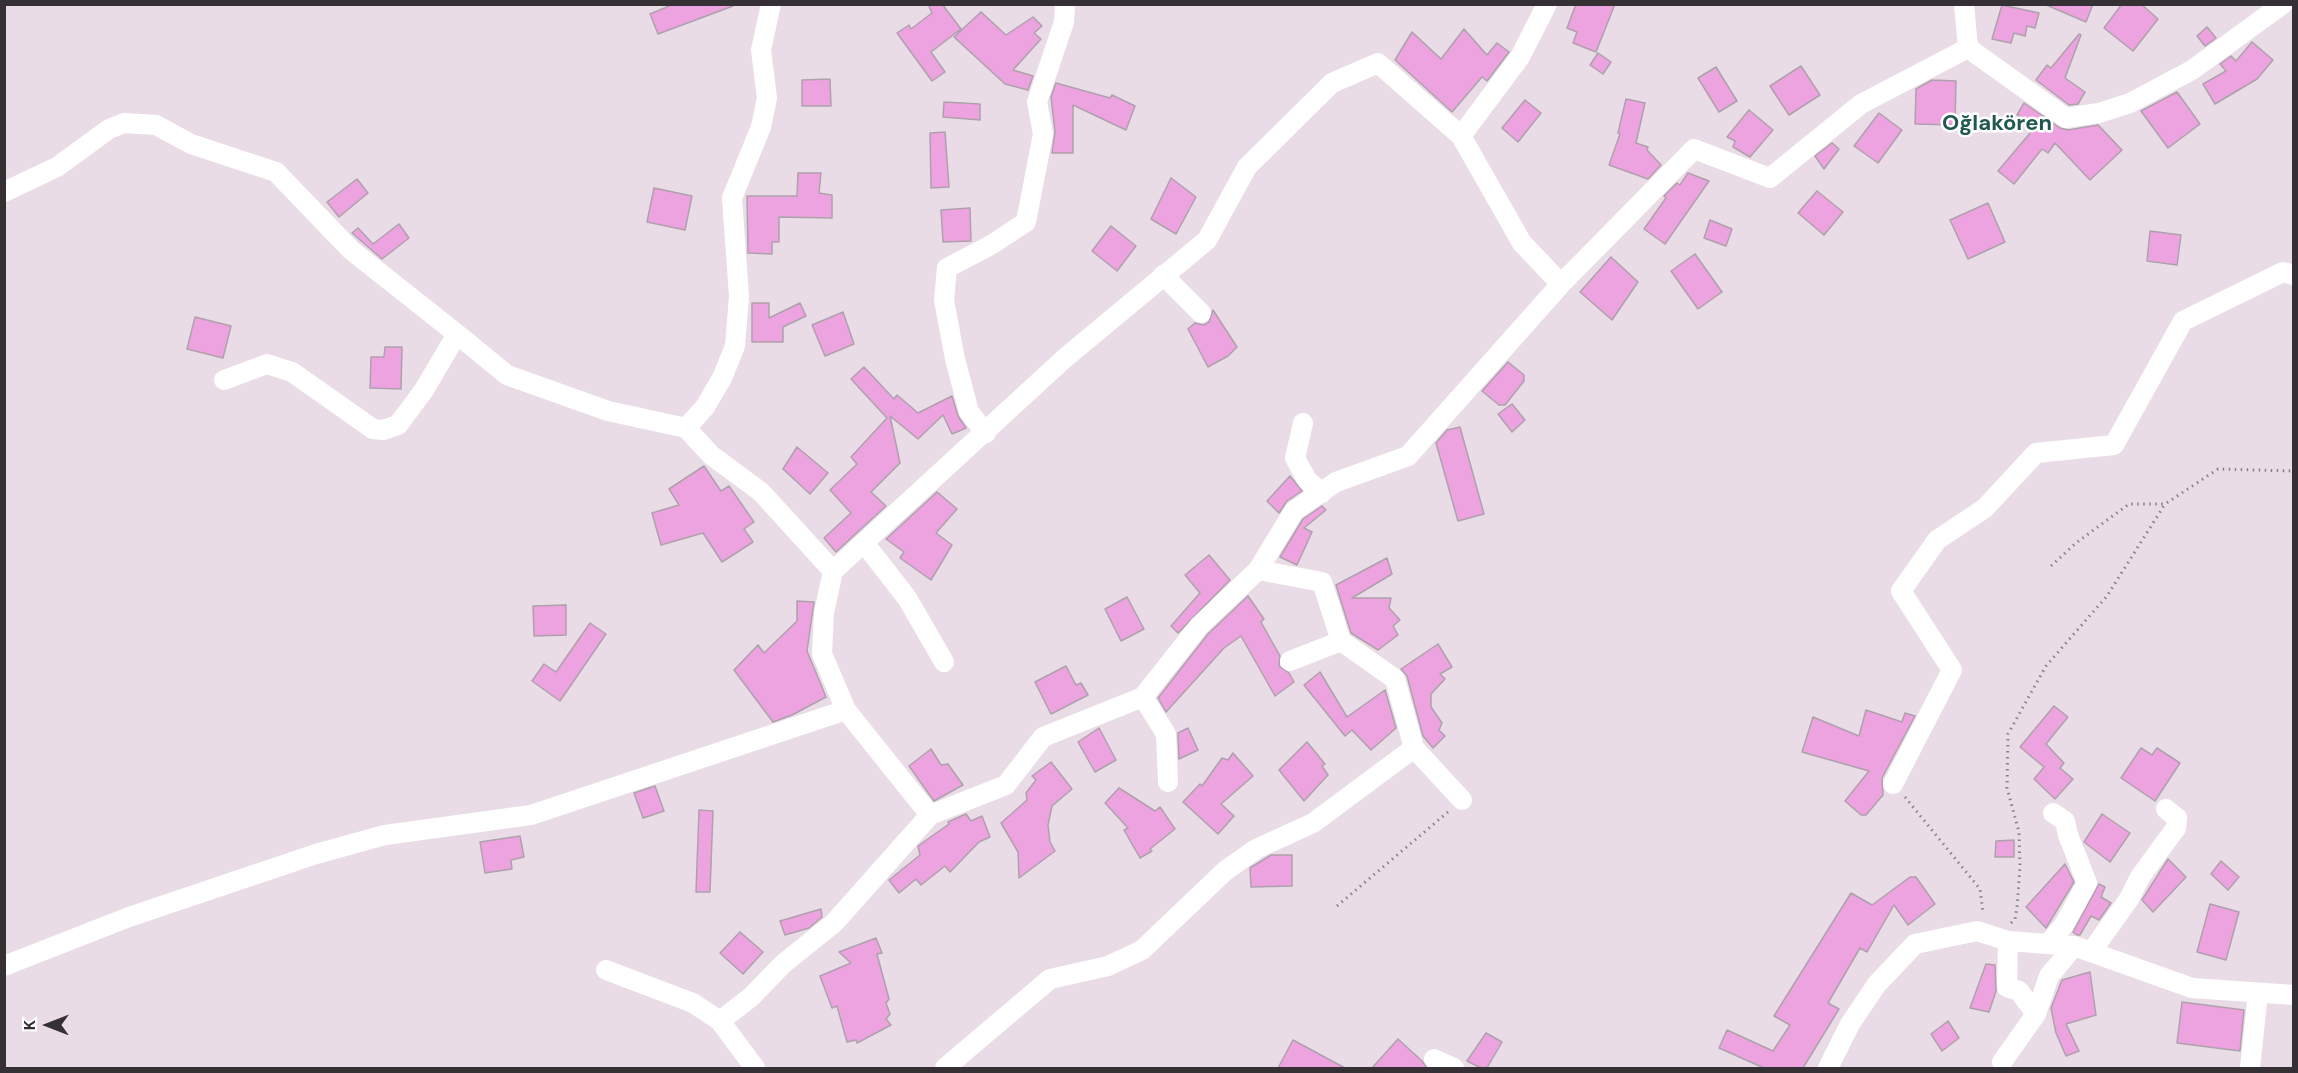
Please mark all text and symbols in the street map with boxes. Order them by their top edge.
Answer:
district label: Oğlakören [1942,111,2052,137]
north arrow [18,995,78,1055]
text: K [19,1020,40,1030]

